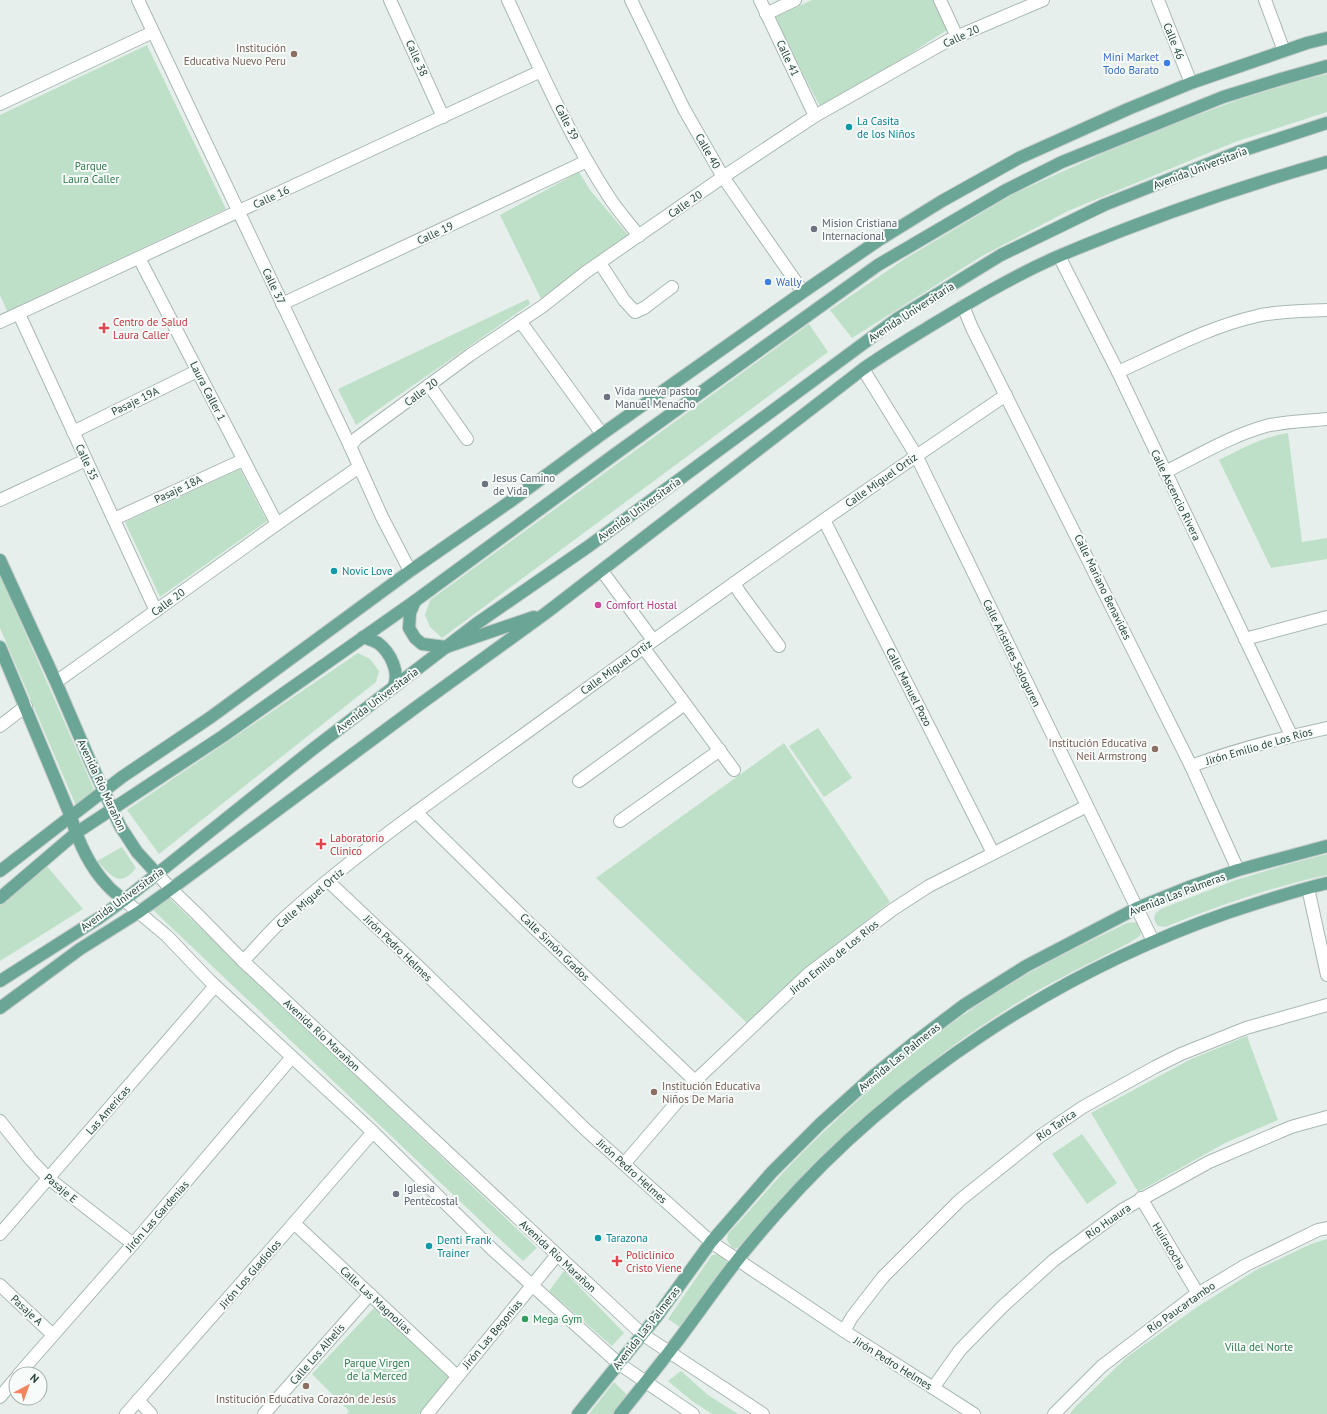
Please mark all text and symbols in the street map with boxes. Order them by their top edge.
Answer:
street label: Calle 46 [1160,21,1188,61]
street label: Calle 20 [941,22,981,50]
street label: Calle 38 [403,38,431,78]
street label: Calle 41 [774,38,802,78]
place label: Institución Educativa Nuevo Peru [184,41,286,68]
marker: Institución Educativa Nuevo Peru [289,49,299,59]
place label: Mini Market Todo Barato [1103,50,1159,77]
marker: Mini Market Todo Barato [1162,58,1172,68]
street label: Calle 39 [552,102,582,142]
place label: La Casita de los Niños [857,114,915,141]
marker: La Casita de los Niños [844,122,854,132]
street label: Calle 40 [692,131,724,171]
street label: Avenida Universitaria [1151,144,1249,192]
park label: Parque Laura Caller [63,159,119,186]
street label: Calle 16 [251,183,291,211]
street label: Calle 20 [665,187,705,221]
place label: Mision Cristiana Internacíonal [822,216,897,243]
street label: Calle 19 [415,219,455,247]
marker: Mision Cristiana Internacíonal [809,224,819,234]
street label: Calle 37 [259,266,289,306]
place label: Wally [776,275,803,289]
marker: Wally [763,277,773,287]
street label: Avenida Universitaria [865,279,957,345]
place label: Centro de Salud Laura Caller [113,315,188,342]
marker: Centro de Salud Laura Caller [98,322,110,334]
street label: Laura Caller 1 [187,359,229,423]
street label: Calle 20 [401,375,441,409]
street label: Pasaje 19A [109,383,162,419]
place label: Vida nueva pastor Manuel Menacho [614,384,699,411]
marker: Vida nueva pastor Manuel Menacho [602,392,612,402]
street label: Calle 35 [73,442,101,482]
street label: Calle Ascencio Rivera [1148,447,1204,543]
street label: Calle Miguel Ortiz [842,450,920,510]
place label: Jesus Camino de Vida [492,471,555,498]
street label: Pasaje 18A [152,472,205,506]
street label: Avenida Universitaria [595,474,683,544]
marker: Jesus Camino de Vida [480,479,490,489]
street label: Calle Mariano Benavides [1071,532,1135,642]
place label: Novic Love [342,564,393,578]
marker: Novic Love [329,566,339,576]
street label: Calle 20 [148,585,188,619]
street label: Calle Arístides Sologuren [980,597,1044,709]
place label: Comfort Hostal [606,598,678,612]
marker: Comfort Hostal [593,600,603,610]
street label: Calle Miguel Ortiz [578,636,655,698]
street label: Calle Manuel Pozo [883,645,935,729]
street label: Avenida Universitaria [333,664,421,736]
street label: Jirón Emilio de Los Ríos [1203,724,1314,768]
place label: Institución Educativa Neil Armstrong [1048,736,1147,763]
street label: Avenida Río Marañon [75,737,129,833]
marker: Institución Educativa Neil Armstrong [1150,744,1160,754]
place label: Laboratorio Clinico [330,831,384,858]
marker: Laboratorio Clinico [315,838,327,850]
street label: Avenida Universitaria [78,864,166,934]
street label: Calle Miguel Ortiz [273,865,347,931]
street label: Avenida Las Palmeras [1127,869,1227,919]
street label: Calle Simón Grados [517,910,593,984]
street label: Jirón Pedro Helmes [360,911,435,985]
street label: Jirón Emilio de Los Ríos [786,917,882,998]
street label: Avenida Río Marañon [281,996,363,1074]
street label: Avenida Las Palmeras [855,1019,943,1094]
place label: Institución Educativa Niños De Maria [662,1079,761,1106]
street label: Las Americas [83,1082,133,1138]
marker: Institución Educativa Niños De Maria [649,1087,659,1097]
street label: Río Tarica [1033,1106,1079,1144]
street label: Jirón Pedro Helmes [593,1135,670,1207]
street label: Pasaje E [42,1170,80,1206]
street label: Jirón Las Gardenias [122,1177,192,1255]
place label: Iglesia Pentecostal [404,1181,459,1208]
marker: Iglesia Pentecostal [391,1189,401,1199]
street label: Río Huaura [1083,1200,1133,1242]
street label: Avenida Río Marañon [517,1217,599,1295]
street label: Huiracocha [1149,1220,1189,1272]
place label: Tarazona [606,1231,648,1245]
place label: Denti Frank Trainer [437,1233,492,1260]
marker: Tarazona [593,1233,603,1243]
street label: Jirón Los Gladiolos [215,1236,284,1312]
marker: Denti Frank Trainer [424,1241,434,1251]
place label: Policlínico Cristo Viene [626,1248,682,1275]
marker: Policlínico Cristo Viene [611,1255,623,1267]
street label: Calle Las Magnolias [337,1263,415,1337]
street label: Río Paucartambo [1144,1278,1218,1336]
street label: Avenida Las Palmeras [609,1283,683,1372]
street label: Pasaje A [8,1292,46,1329]
street label: Jirón Las Begonias [458,1296,525,1372]
place label: Mega Gym [533,1312,582,1326]
marker: Mega Gym [520,1314,530,1324]
street label: Calle Los Alhelis [287,1320,348,1388]
street label: Jirón Pedro Helmes [850,1333,935,1393]
park label: Villa del Norte [1224,1340,1294,1354]
park label: Parque Virgen de la Merced [344,1356,410,1383]
north arrow [8,1366,48,1406]
text: N [27,1371,42,1386]
marker: Institución Educativa Corazón de Jesús [301,1381,311,1391]
place label: Institución Educativa Corazón de Jesús [216,1392,397,1406]

